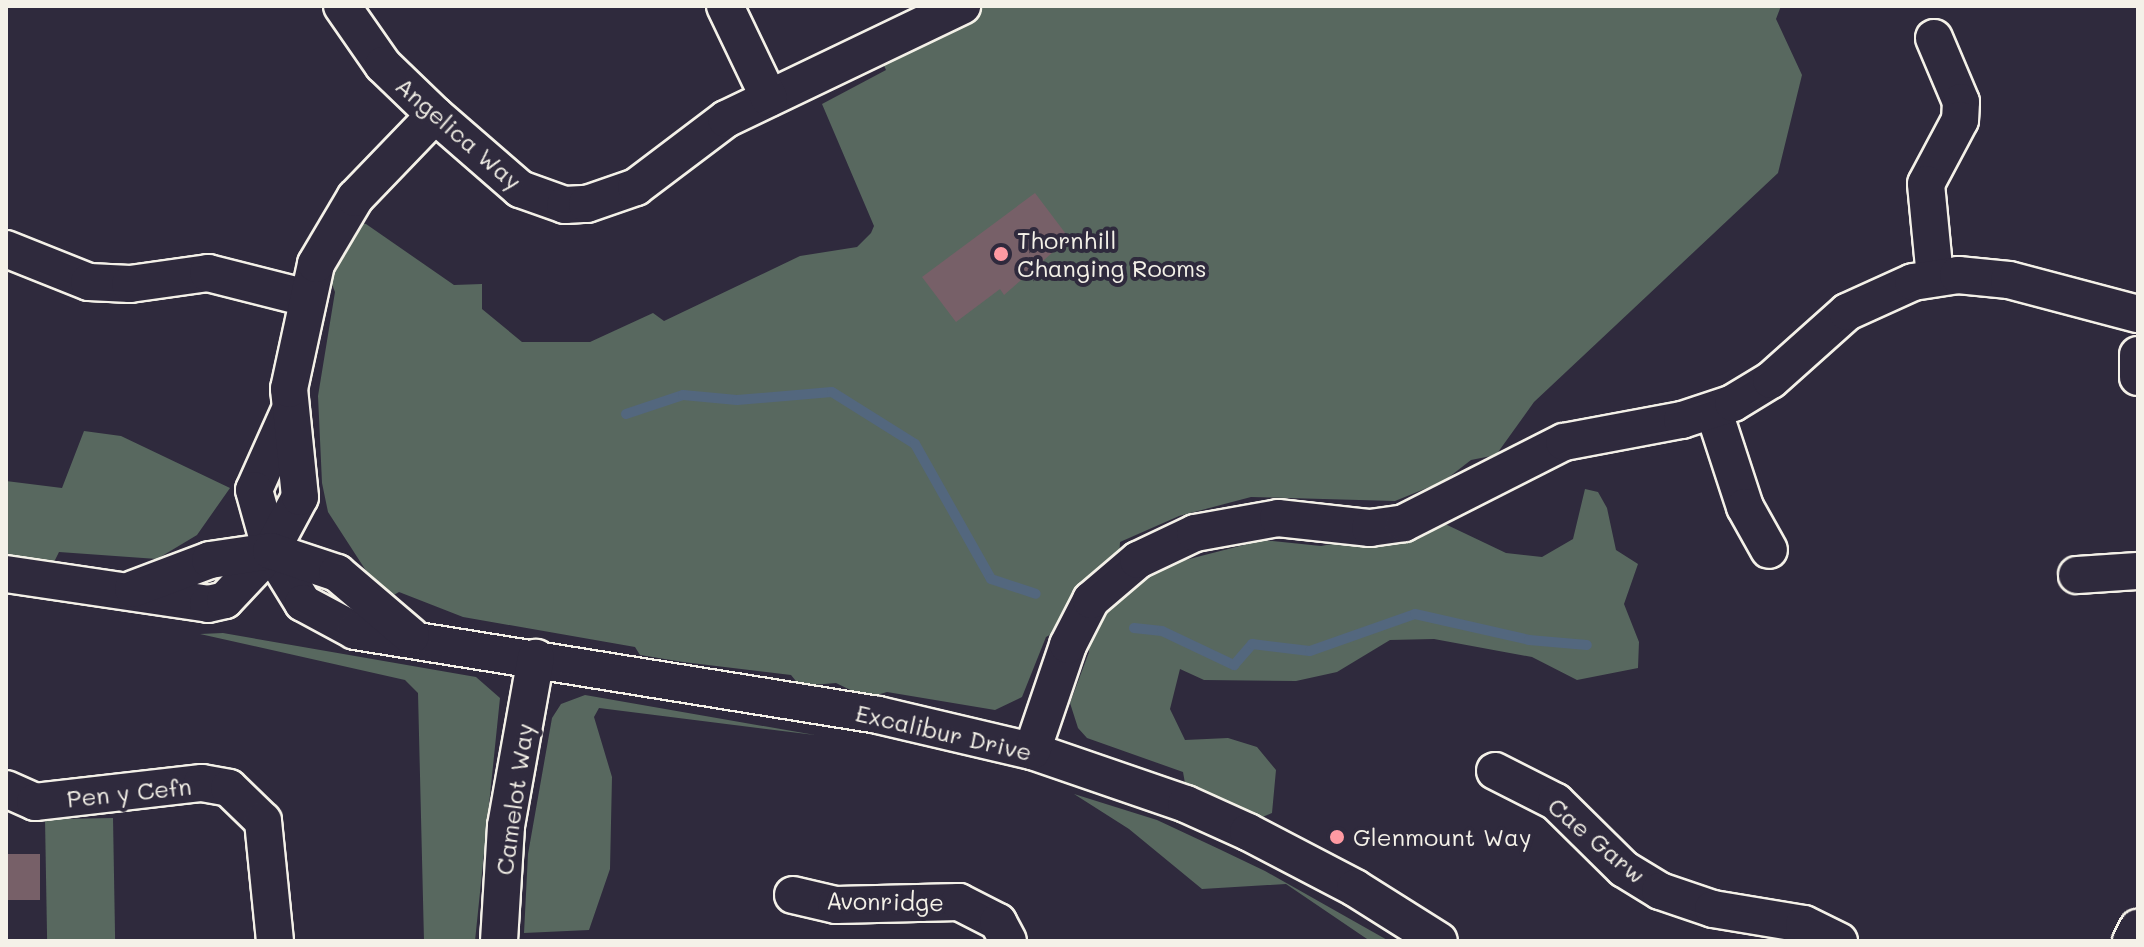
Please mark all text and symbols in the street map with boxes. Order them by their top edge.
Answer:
street label: Angelica Way [390,71,528,195]
place label: Thornhill Changing Rooms [1017,226,1207,282]
marker: Thornhill Changing Rooms [992,245,1010,263]
street label: Excalibur Drive [853,698,1035,766]
street label: Camelot Way [489,721,539,877]
street label: Pen y Cefn [65,771,193,813]
street label: Cae Garw [1543,791,1651,889]
place label: Glenmount Way [1353,823,1532,851]
marker: Glenmount Way [1328,828,1346,846]
street label: Avonridge [826,886,944,916]

